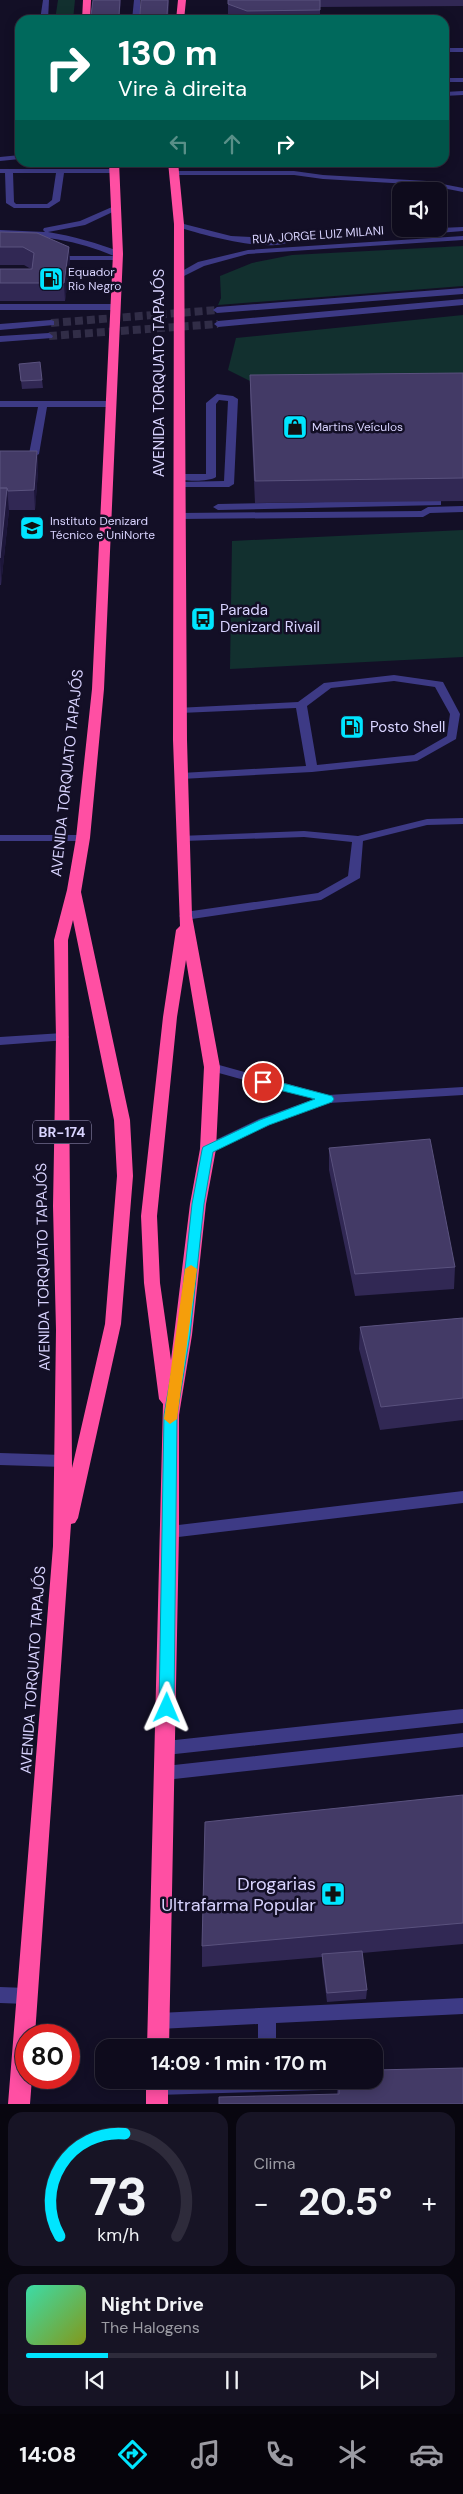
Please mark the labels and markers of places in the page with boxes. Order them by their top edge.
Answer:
place label: Equador Rio Negro [68,264,121,294]
fuel station icon: Equador Rio Negro [38,266,64,292]
shop icon: Martins Veículos [282,414,308,440]
place label: Martins Veículos [312,419,403,435]
place label: Instituto Denizard Técnico e UniNorte [50,513,155,543]
school or university icon: Instituto Denizard Técnico e UniNorte [19,515,45,541]
place label: Parada Denizard Rivail [220,600,320,637]
bus stop icon: Parada Denizard Rivail [190,606,216,632]
fuel station icon: Posto Shell [339,714,365,740]
place label: Posto Shell [370,717,445,737]
pin [242,1061,284,1103]
place label: Drogarias Ultrafarma Popular [161,1872,316,1917]
pharmacy icon: Drogarias Ultrafarma Popular [320,1881,346,1907]

